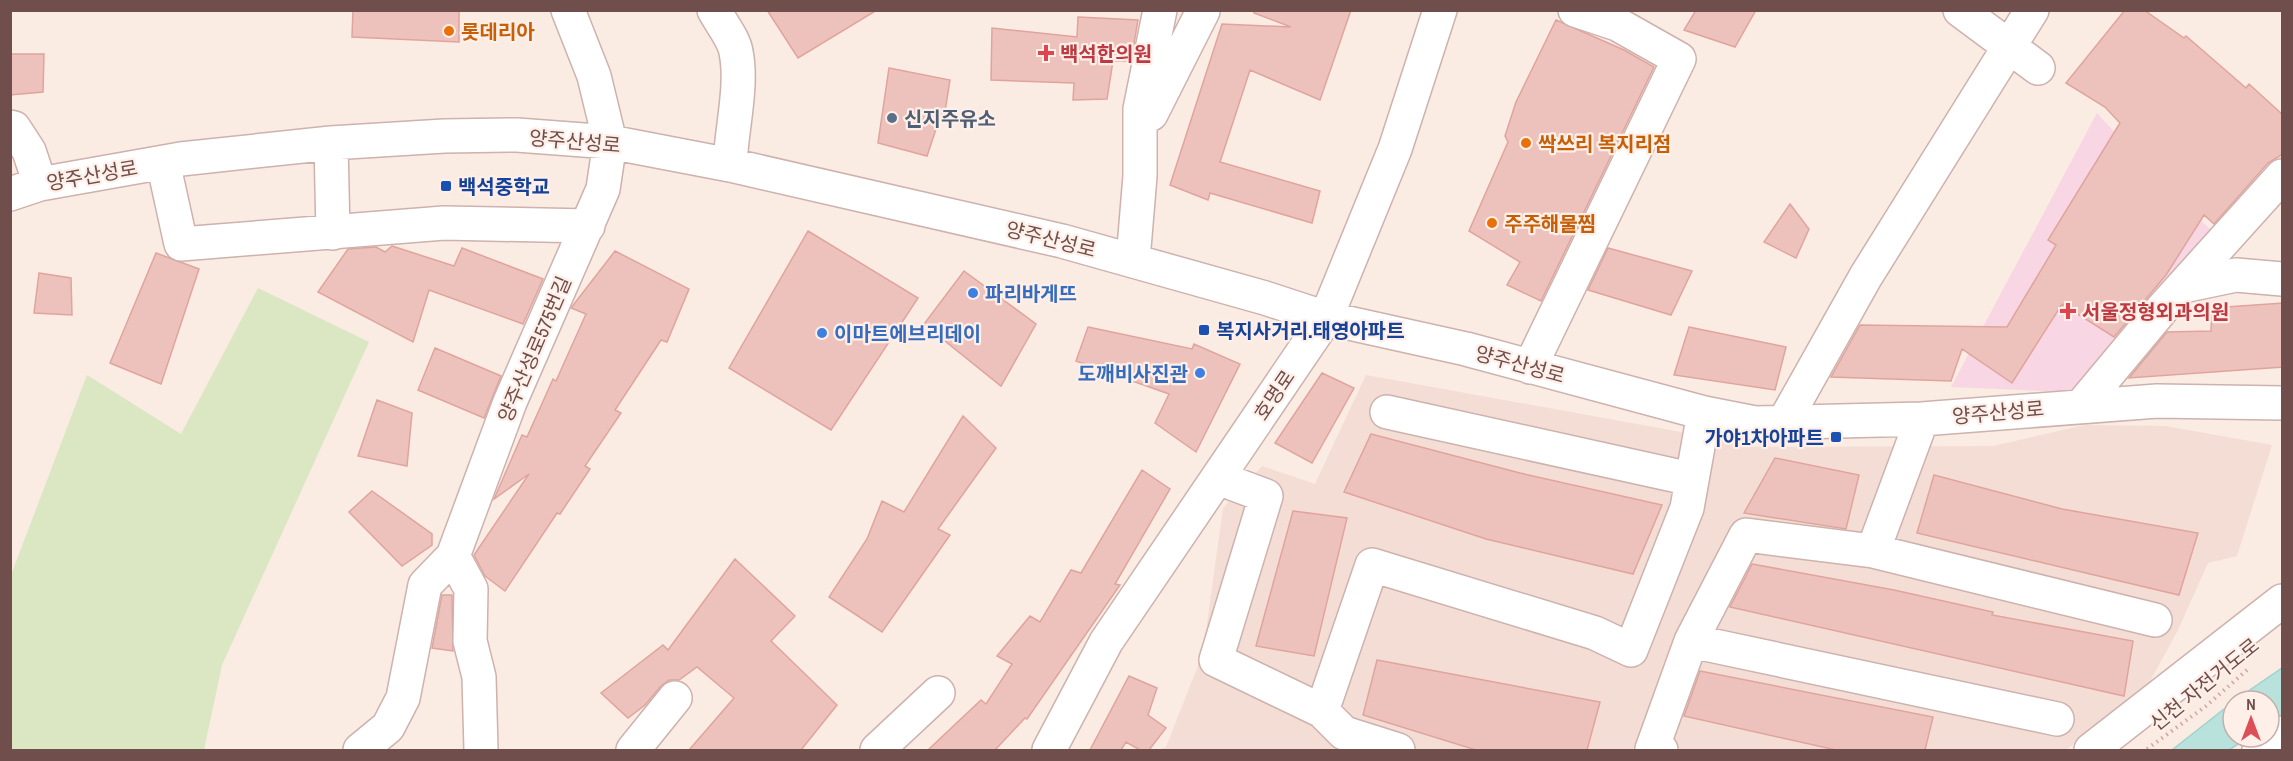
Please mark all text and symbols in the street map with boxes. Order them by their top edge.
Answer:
place label: 롯데리아 [461,18,535,45]
marker: 롯데리아 [442,24,456,38]
place label: 백석한의원 [1060,40,1152,67]
marker: 백석한의원 [1037,44,1055,62]
place label: 신지주유소 [904,105,996,132]
marker: 신지주유소 [885,111,899,125]
street label: 양주산성로 [528,124,622,158]
place label: 싹쓰리 복지리점 [1538,130,1671,157]
marker: 싹쓰리 복지리점 [1519,136,1533,150]
street label: 양주산성로 [44,154,140,196]
place label: 백석중학교 [458,173,550,200]
marker: 백석중학교 [439,179,453,193]
place label: 주주해물찜 [1504,210,1596,237]
street label: 양주산성로 [1003,215,1099,263]
marker: 주주해물찜 [1485,216,1499,230]
street label: 양주산성로575번길 [491,272,577,426]
place label: 파리바게뜨 [985,280,1077,307]
marker: 파리바게뜨 [966,286,980,300]
place label: 서울정형외과의원 [2082,298,2229,325]
marker: 서울정형외과의원 [2059,302,2077,320]
place label: 복지사거리.태영아파트 [1216,317,1405,344]
place label: 이마트에브리데이 [834,320,981,347]
marker: 복지사거리.태영아파트 [1197,323,1211,337]
marker: 이마트에브리데이 [815,326,829,340]
street label: 양주산성로 [1472,339,1568,389]
place label: 도깨비사진관 [1078,360,1189,387]
street label: 호명로 [1247,365,1301,425]
marker: 도깨비사진관 [1193,366,1207,380]
street label: 양주산성로 [1951,395,2045,429]
place label: 가야1차아파트 [1704,424,1824,451]
marker: 가야1차아파트 [1829,430,1843,444]
street label: 신천 자전거도로 [2144,632,2264,736]
north arrow [2221,689,2281,749]
text: N [2246,693,2256,715]

